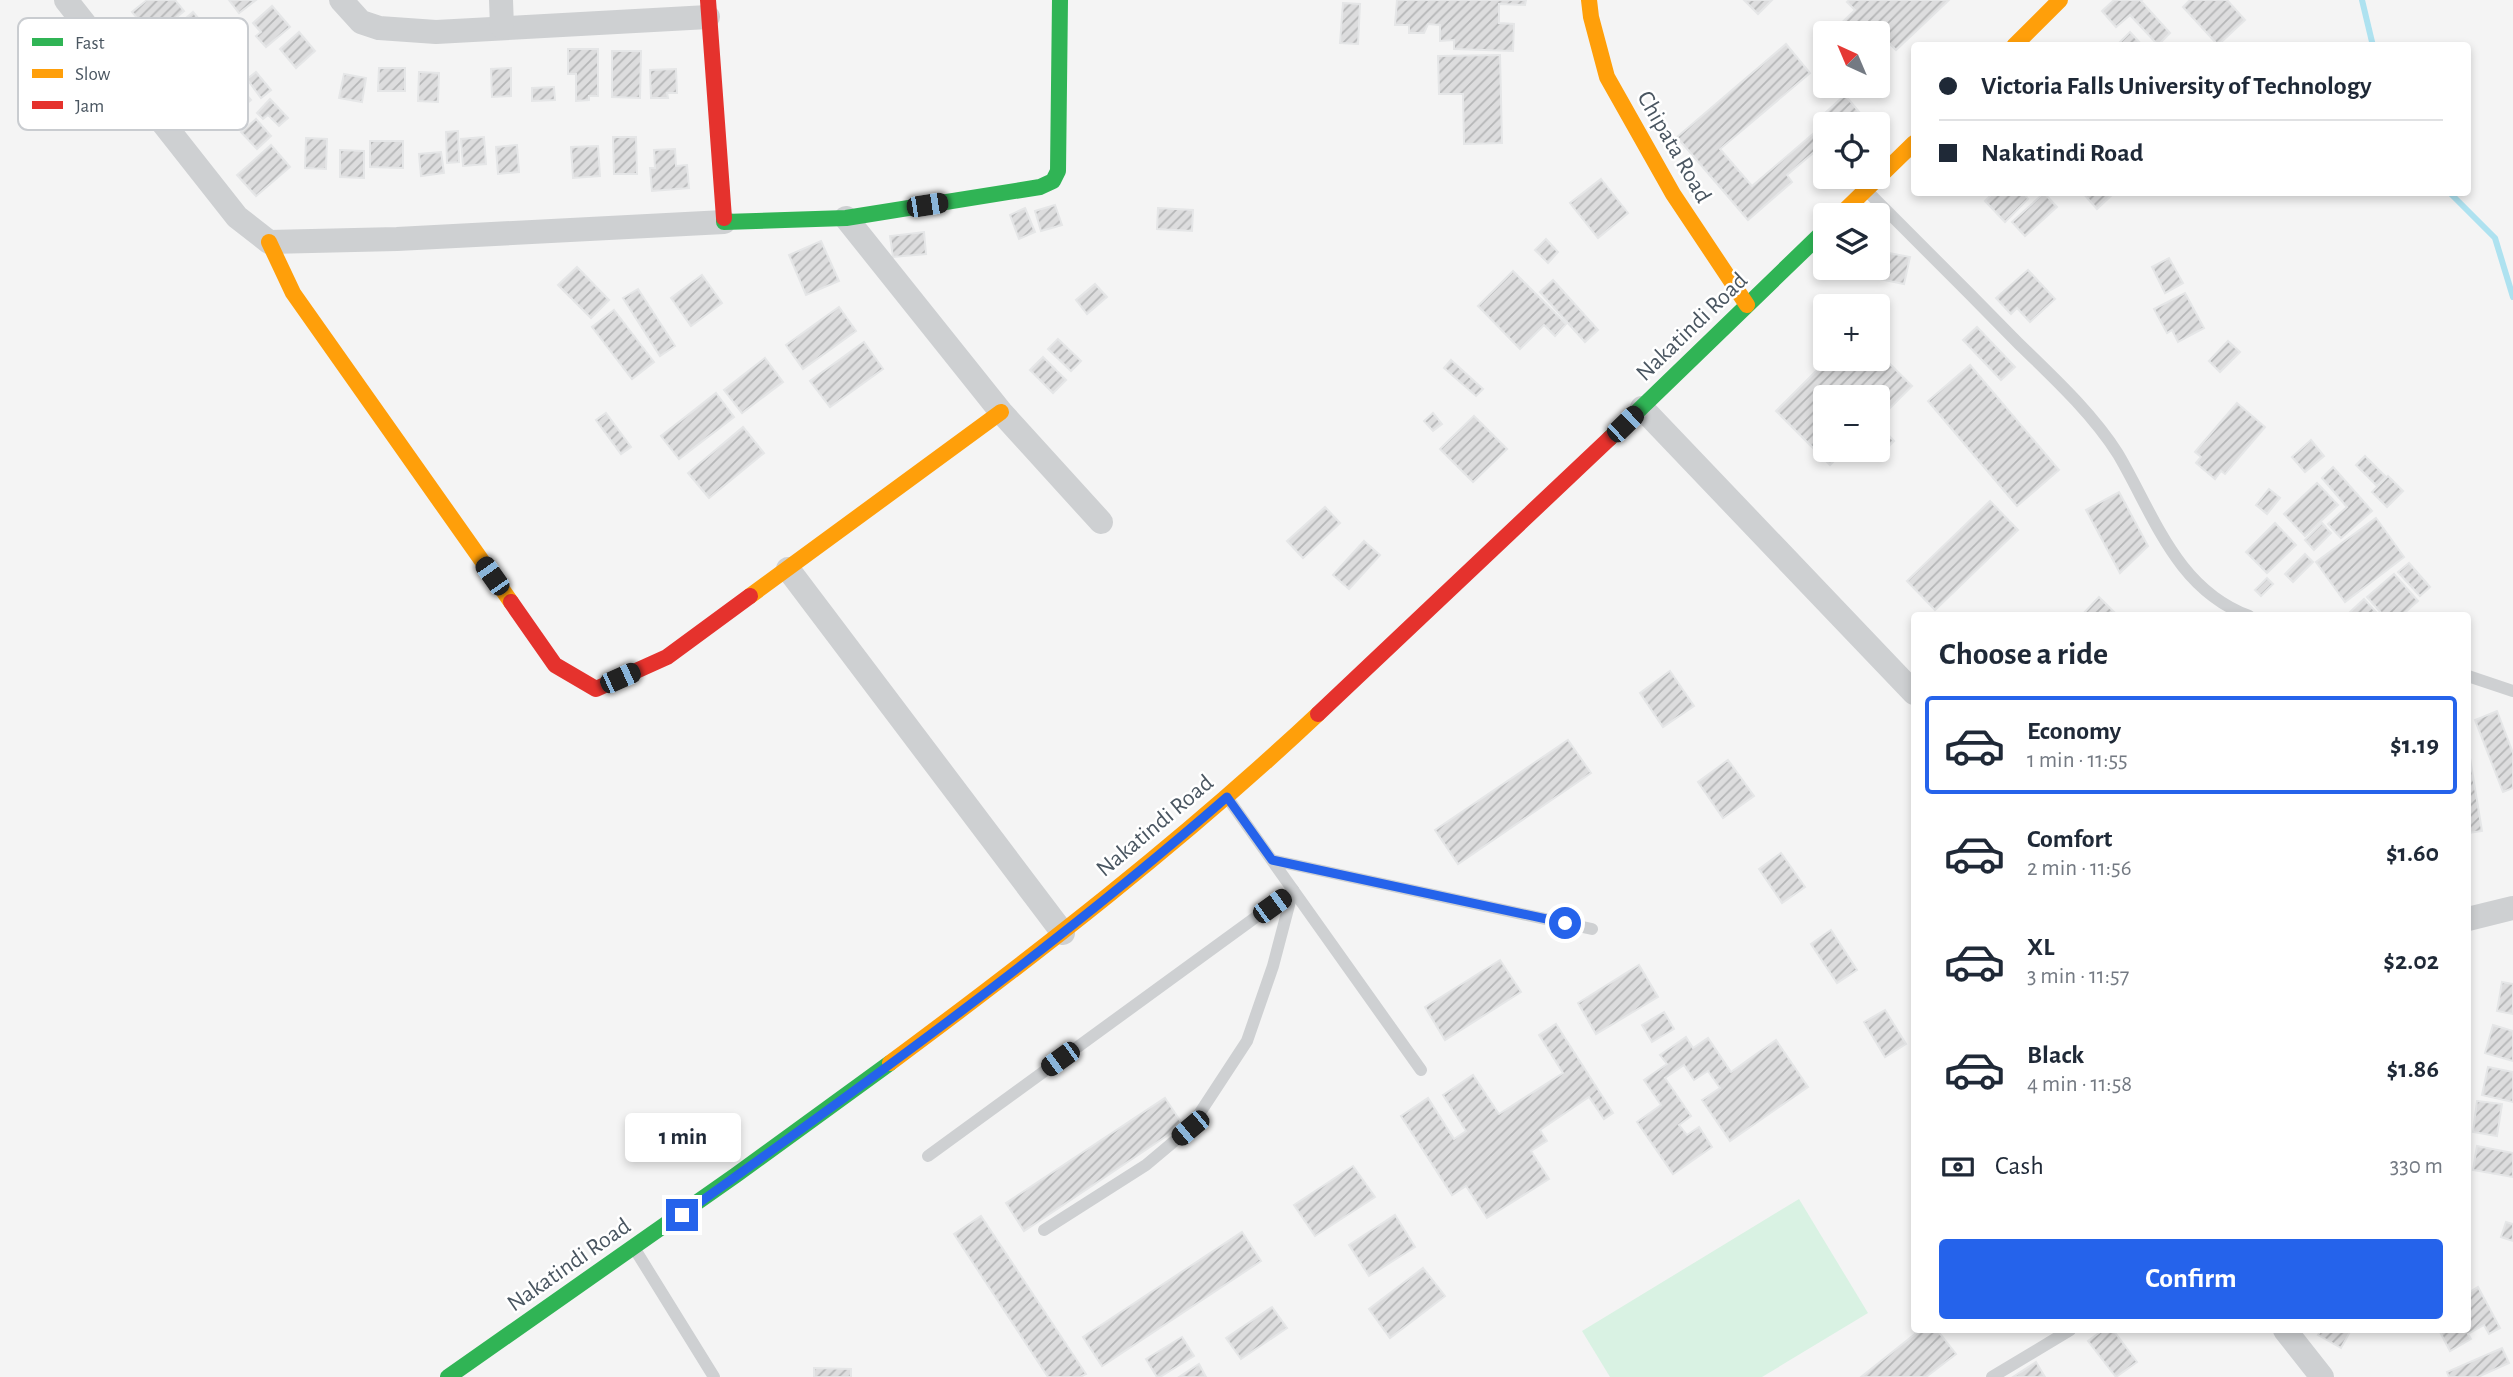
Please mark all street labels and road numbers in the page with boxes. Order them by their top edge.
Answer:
street label: Chipata Road [1632,87,1716,207]
street label: Nakatindi Road [1632,268,1752,386]
street label: Nakatindi Road [1092,770,1218,882]
street label: Nakatindi Road [503,1214,635,1316]

